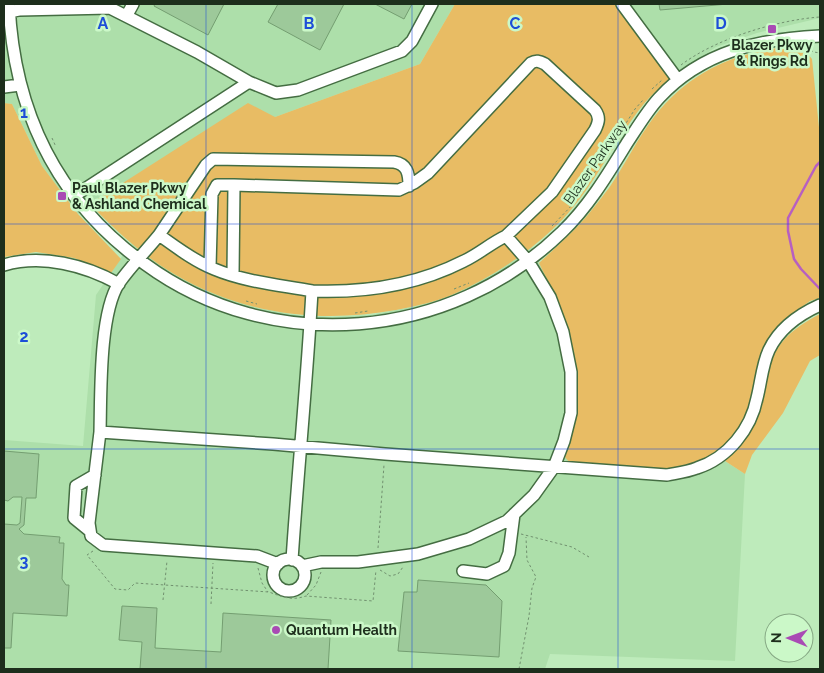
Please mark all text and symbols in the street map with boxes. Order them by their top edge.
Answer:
text: A [98,14,109,33]
text: B [304,14,315,33]
text: C [510,14,521,33]
text: D [715,14,727,33]
marker: Blazer Pkwy & Rings Rd [766,23,778,35]
place label: Blazer Pkwy & Rings Rd [731,37,813,69]
text: 1 [20,103,28,122]
street label: Blazer Parkway [560,117,630,207]
place label: Paul Blazer Pkwy & Ashland Chemical [72,180,207,212]
marker: Paul Blazer Pkwy & Ashland Chemical [56,190,68,202]
text: 2 [19,327,29,346]
text: 3 [20,552,29,571]
north arrow [764,613,814,663]
place label: Quantum Health [286,622,397,638]
marker: Quantum Health [270,624,282,636]
text: N [768,632,784,643]

